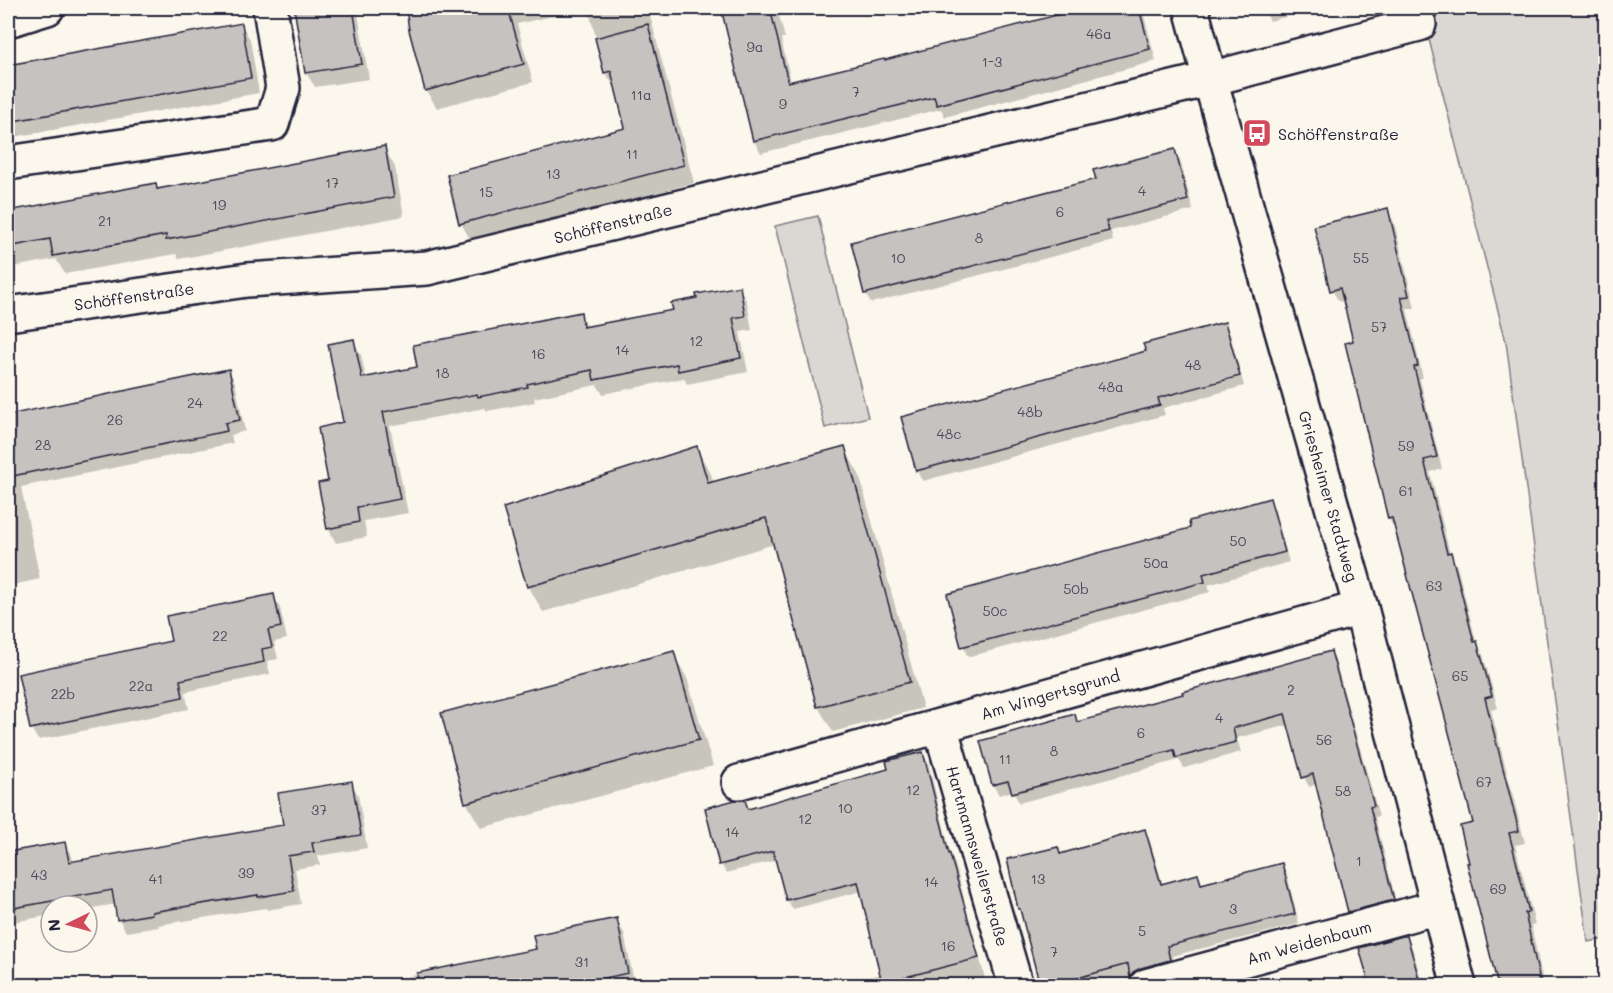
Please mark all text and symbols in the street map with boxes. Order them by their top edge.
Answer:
house number: 46a [1086,24,1112,43]
house number: 9a [747,37,764,56]
house number: 1-3 [982,52,1002,71]
house number: 7 [852,82,860,101]
house number: 11a [630,85,652,104]
house number: 9 [779,94,787,113]
bus stop icon: Schöffenstraße [1241,117,1273,149]
place label: Schöffenstraße [1278,123,1399,144]
house number: 11 [626,144,638,163]
house number: 13 [546,164,560,183]
house number: 17 [325,173,339,192]
house number: 4 [1138,181,1147,200]
house number: 15 [479,182,493,201]
house number: 19 [212,195,226,214]
street label: Schöffenstraße [552,198,674,248]
house number: 6 [1056,202,1064,221]
house number: 21 [98,211,112,230]
house number: 8 [975,228,983,247]
house number: 10 [891,248,906,267]
house number: 55 [1353,248,1369,267]
street label: Schöffenstraße [73,277,195,315]
house number: 57 [1371,317,1387,336]
house number: 12 [689,331,703,350]
house number: 14 [615,340,630,359]
house number: 16 [531,344,545,363]
house number: 48 [1185,355,1201,374]
house number: 18 [435,363,449,382]
house number: 48a [1098,377,1124,396]
house number: 24 [187,393,204,412]
house number: 48b [1017,402,1043,421]
street label: Griesheimer Stadtweg [1295,408,1363,584]
house number: 26 [107,410,123,429]
house number: 48c [937,424,961,443]
house number: 28 [35,435,51,454]
house number: 59 [1398,436,1414,455]
house number: 61 [1399,481,1413,500]
house number: 50 [1230,531,1247,550]
house number: 50a [1143,553,1169,572]
house number: 63 [1426,576,1442,595]
house number: 50b [1063,579,1089,598]
house number: 50c [982,601,1008,620]
house number: 22 [212,626,228,645]
street label: Am Wingertsgrund [978,664,1122,724]
house number: 65 [1452,666,1468,685]
house number: 22a [129,676,153,695]
house number: 2 [1287,680,1295,699]
house number: 22b [51,684,75,703]
house number: 4 [1215,708,1224,727]
house number: 6 [1137,723,1145,742]
house number: 56 [1316,730,1332,749]
house number: 8 [1050,741,1058,760]
house number: 11 [999,749,1011,768]
street label: Hartmannsweilerstraße [942,763,1014,949]
house number: 67 [1476,772,1492,791]
house number: 12 [906,780,920,799]
house number: 58 [1335,781,1351,800]
house number: 10 [838,798,853,817]
house number: 37 [311,800,327,819]
house number: 12 [798,809,812,828]
house number: 14 [725,822,740,841]
house number: 1 [1356,851,1362,870]
house number: 39 [238,863,254,882]
house number: 43 [31,865,47,884]
house number: 41 [149,869,163,888]
house number: 13 [1031,869,1045,888]
house number: 14 [924,872,939,891]
house number: 69 [1490,879,1506,898]
north arrow [39,894,99,954]
house number: 3 [1229,899,1237,918]
street label: Am Weidenbaum [1244,915,1374,969]
text: N [43,918,65,932]
house number: 5 [1138,921,1146,940]
house number: 16 [941,936,955,955]
house number: 7 [1050,942,1058,961]
house number: 31 [575,952,589,971]

